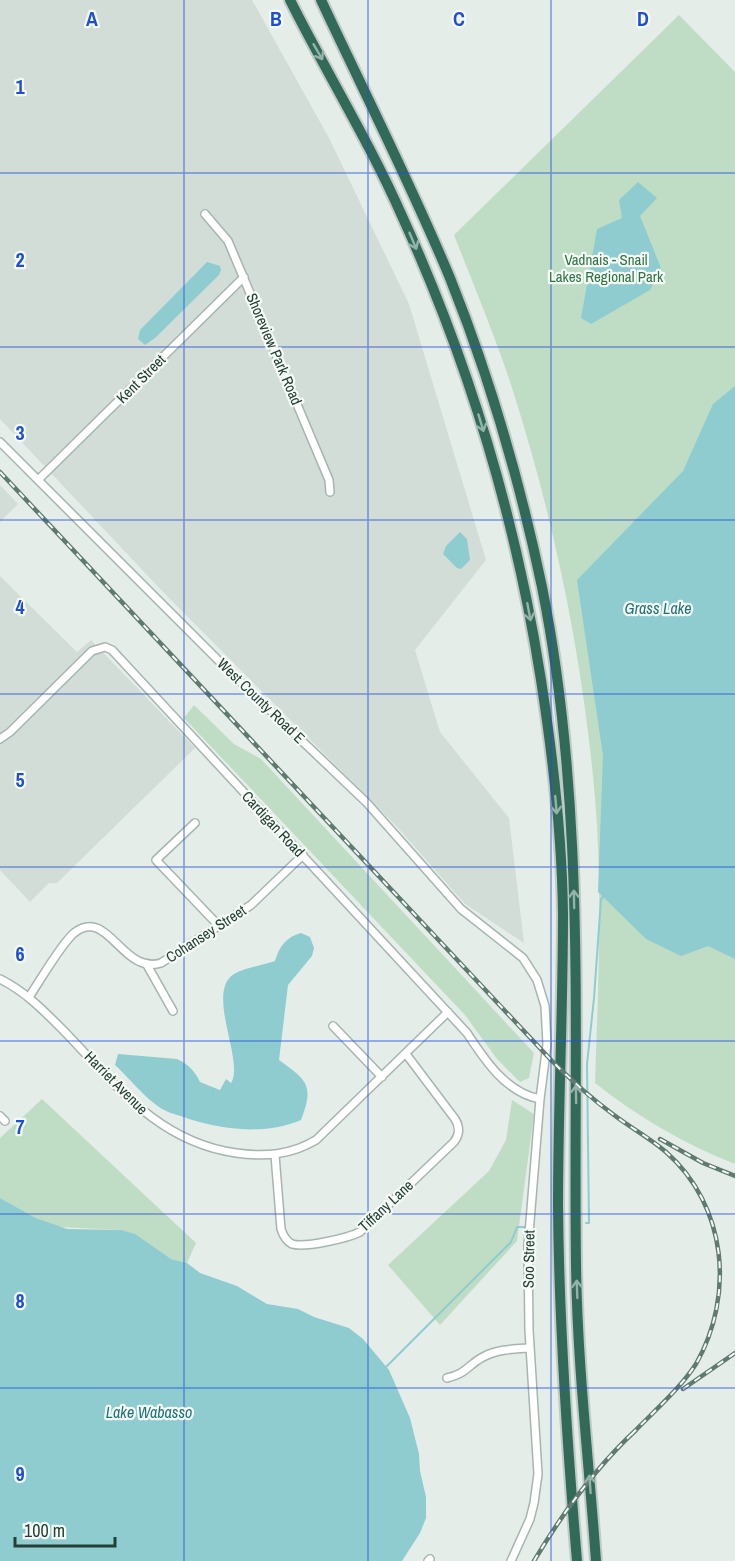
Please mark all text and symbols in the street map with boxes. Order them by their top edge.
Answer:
text: A [86,5,98,32]
text: B [270,5,282,32]
text: C [453,5,465,32]
text: D [637,5,649,32]
one-way arrow [312,43,324,60]
text: 1 [15,73,25,100]
one-way arrow [408,231,419,249]
text: 2 [15,246,25,273]
park label: Vadnais - Snail Lakes Regional Park [549,249,664,287]
street label: Shoreview Park Road [241,290,308,408]
street label: Kent Street [111,349,170,408]
one-way arrow [476,413,487,432]
text: 3 [15,419,25,446]
text: 4 [15,593,25,620]
water label: Grass Lake [624,597,692,619]
one-way arrow [524,602,535,621]
street label: West County Road E [213,653,310,748]
text: 5 [15,766,25,793]
street label: Cardigan Road [237,786,309,861]
one-way arrow [551,795,562,815]
one-way arrow [568,890,580,910]
street label: Cohansey Street [162,900,250,967]
text: 6 [15,940,25,967]
street label: Harriet Avenue [80,1046,153,1119]
one-way arrow [570,1085,582,1105]
text: 7 [15,1113,25,1140]
street label: Tiffany Lane [354,1175,418,1236]
street label: Soo Street [517,1229,540,1288]
one-way arrow [571,1280,582,1300]
text: 8 [15,1287,25,1314]
water label: Lake Wabasso [106,1401,192,1423]
text: 9 [15,1460,25,1487]
one-way arrow [585,1474,596,1494]
scale bar [15,1510,116,1548]
text: 100 m [24,1518,65,1543]

